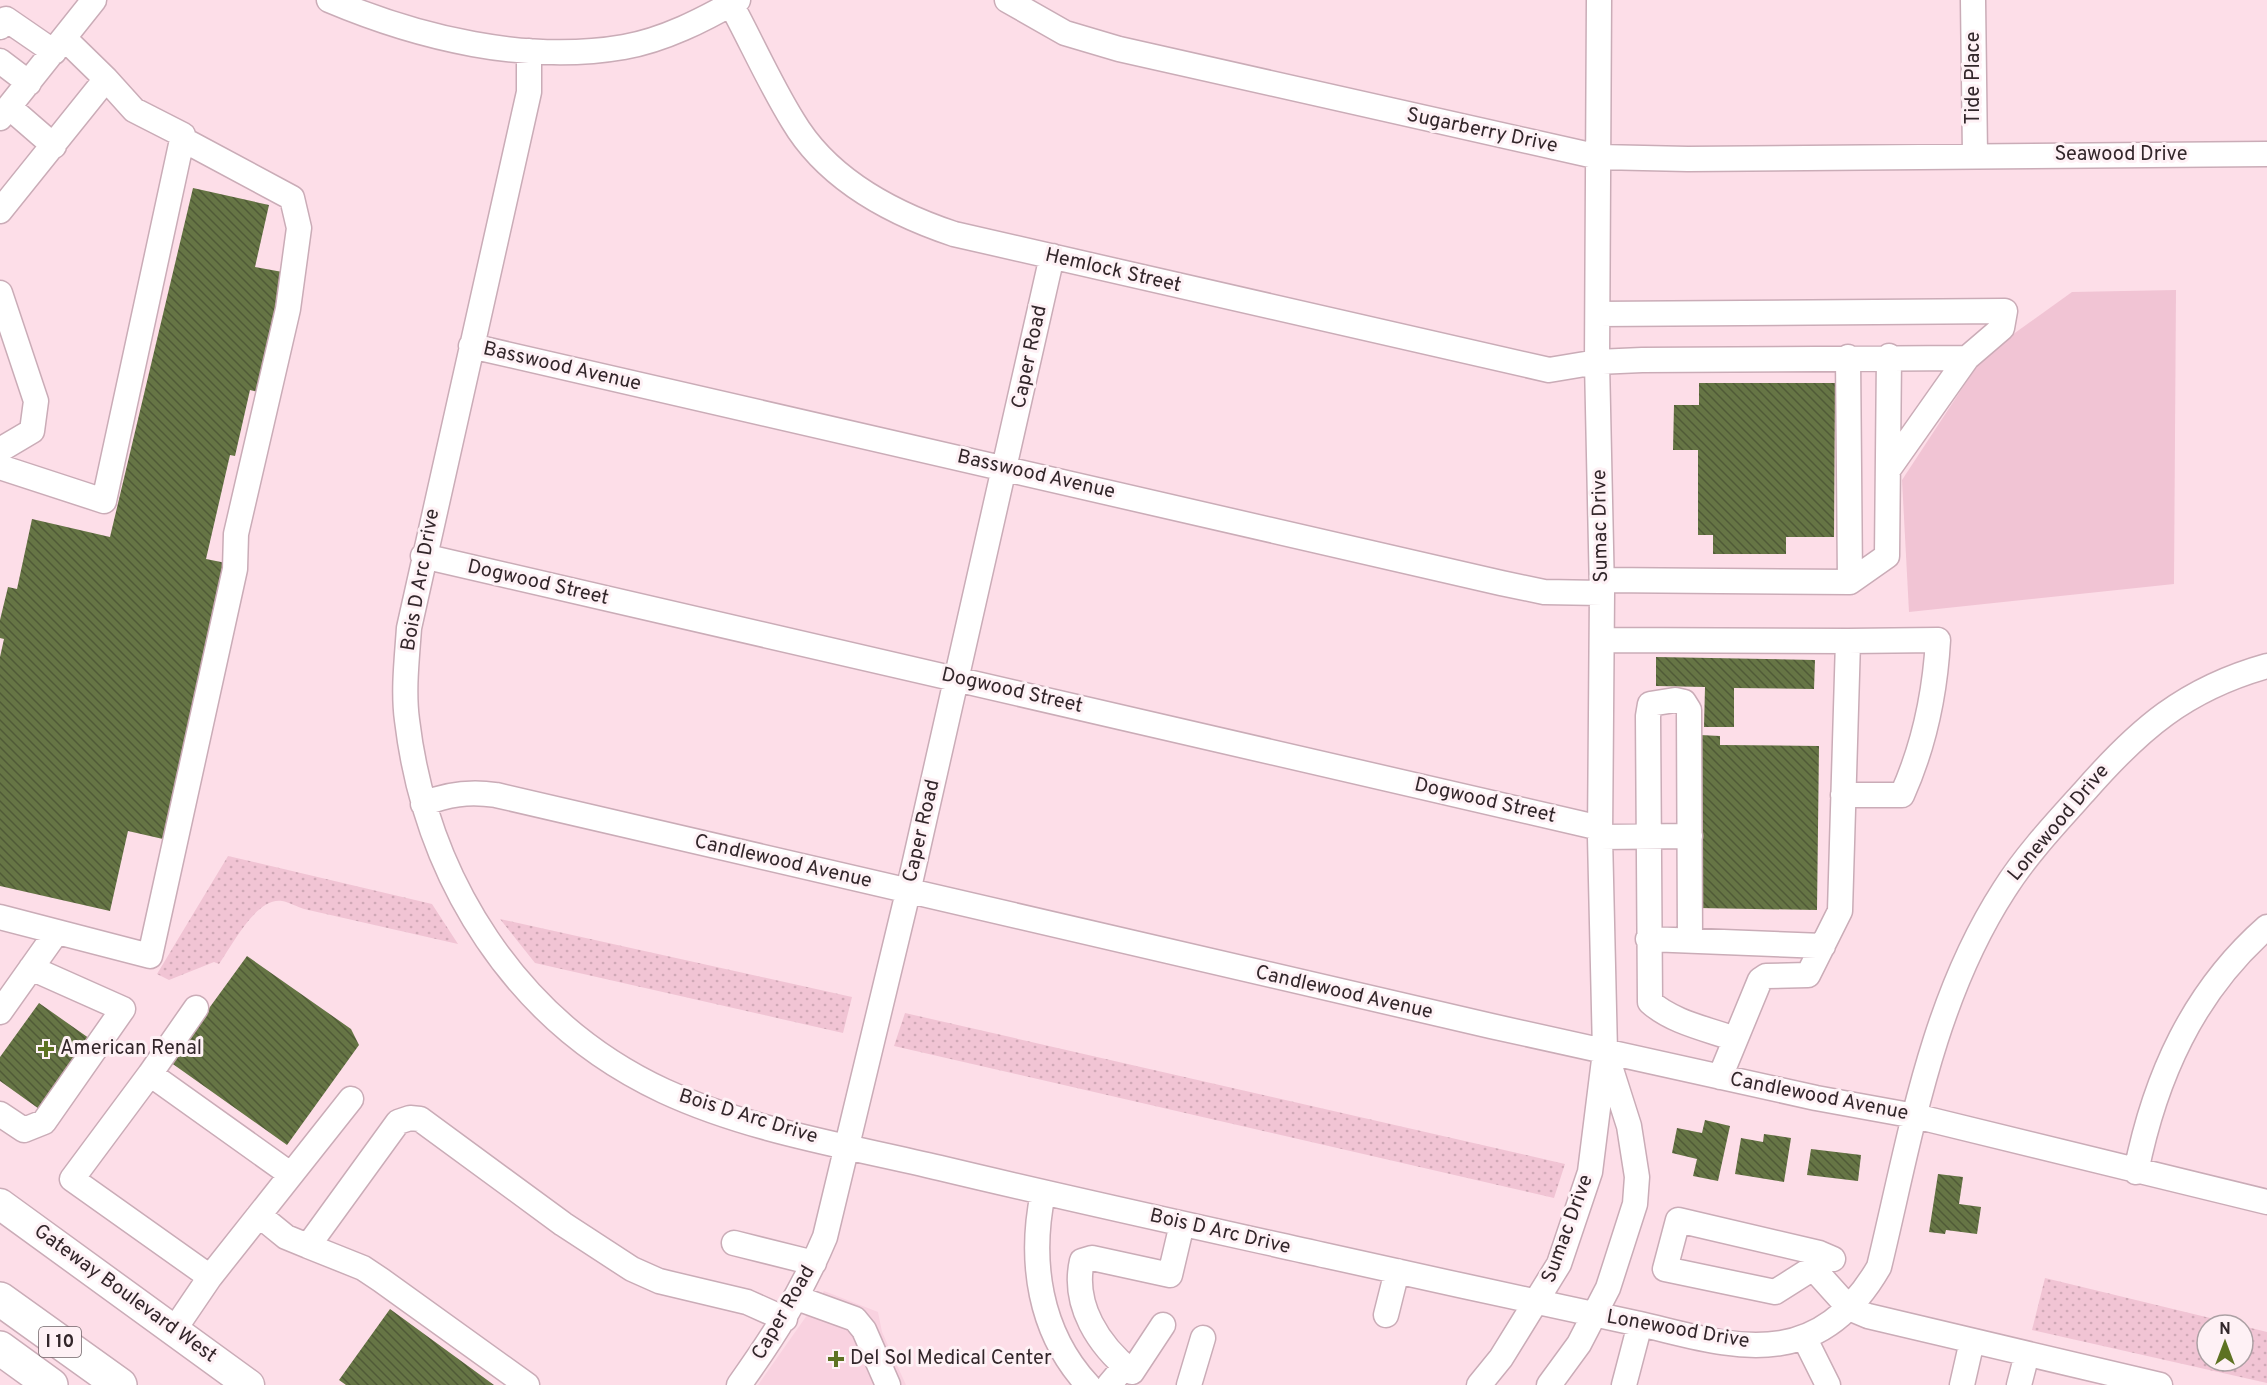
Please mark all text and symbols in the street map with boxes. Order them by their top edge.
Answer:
street label: Tide Place [1961,31,1987,125]
street label: Sugarberry Drive [1404,102,1560,160]
street label: Seawood Drive [2055,142,2187,168]
street label: Hemlock Street [1042,243,1184,299]
street label: Caper Road [1006,303,1054,411]
street label: Basswood Avenue [480,336,644,398]
street label: Basswood Avenue [954,444,1118,506]
street label: Sumac Drive [1587,469,1615,583]
street label: Bois D Arc Drive [396,507,446,653]
street label: Dogwood Street [465,554,611,612]
street label: Dogwood Street [939,662,1085,720]
street label: Lonewood Drive [2003,759,2115,887]
street label: Dogwood Street [1412,772,1558,830]
street label: Caper Road [898,777,946,885]
street label: Candlewood Avenue [692,829,874,895]
street label: Candlewood Avenue [1253,960,1435,1026]
place label: American Renal [60,1036,202,1062]
marker: American Renal [37,1040,55,1058]
street label: Candlewood Avenue [1727,1067,1911,1127]
street label: Bois D Arc Drive [675,1084,821,1150]
street label: Sumac Drive [1536,1171,1600,1287]
street label: Bois D Arc Drive [1147,1203,1293,1261]
street label: Gateway Boulevard West [28,1219,222,1369]
street label: Caper Road [746,1261,822,1365]
street label: Lonewood Drive [1604,1305,1752,1355]
north arrow [2195,1313,2255,1373]
text: N [2219,1320,2231,1340]
road number: I 10 [39,1327,81,1357]
place label: Del Sol Medical Center [850,1346,1052,1372]
marker: Del Sol Medical Center [827,1350,845,1368]

